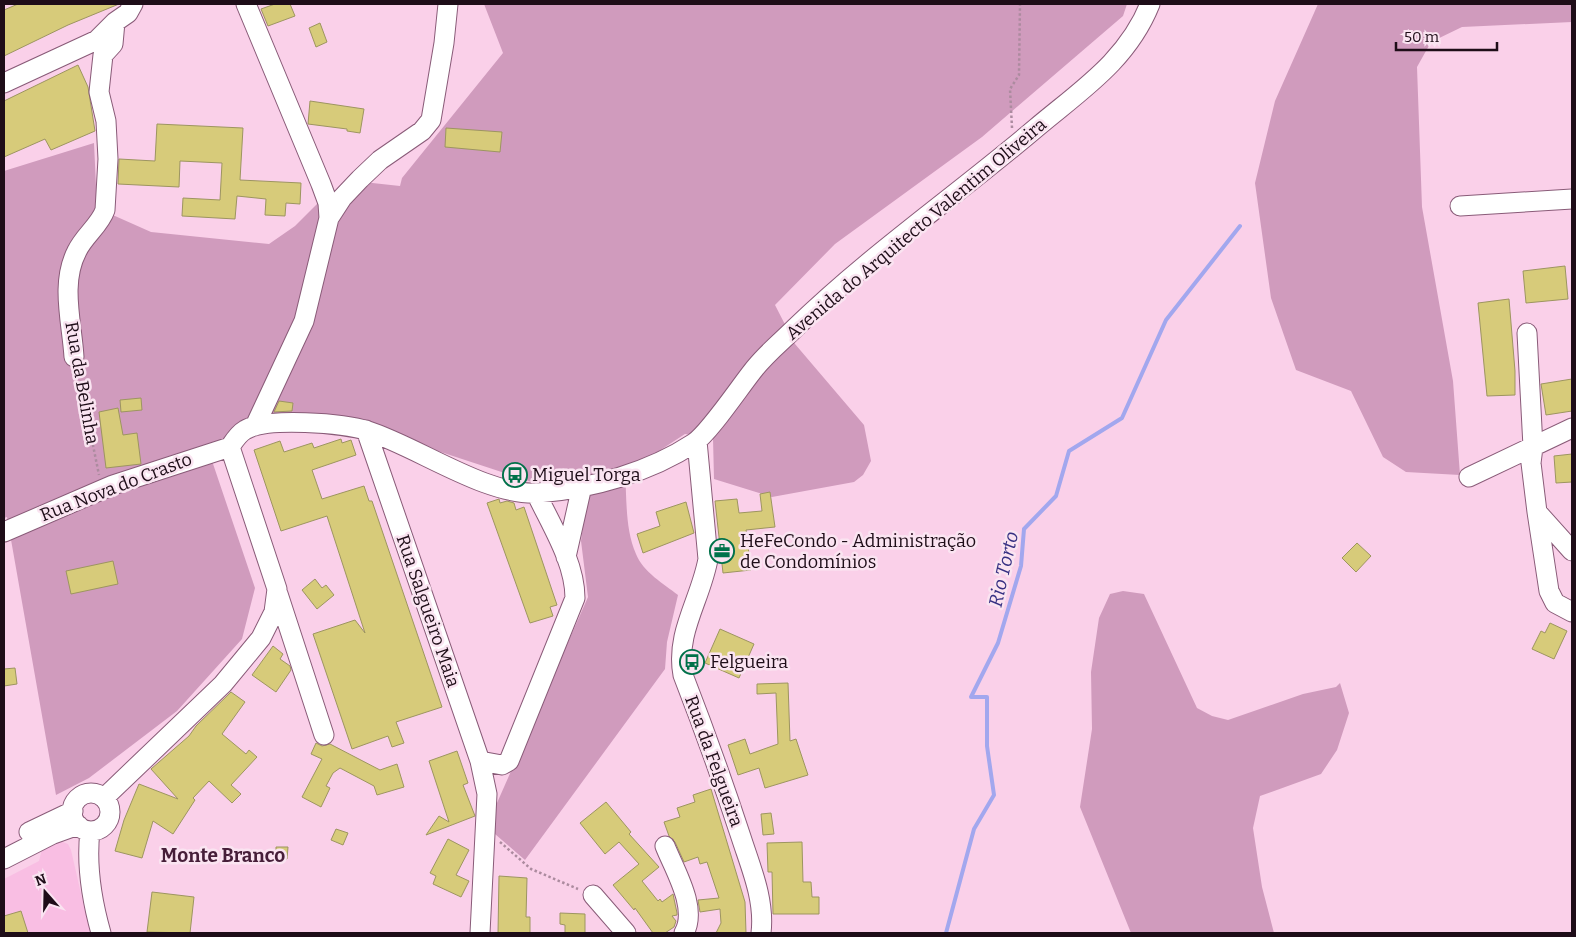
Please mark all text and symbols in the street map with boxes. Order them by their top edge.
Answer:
scale bar [1396,20,1497,52]
text: 50 m [1404,28,1440,46]
street label: Avenida do Arquitecto Valentim Oliveira [781,113,1051,345]
street label: Rua da Belinha [60,320,104,446]
street label: Rua Nova do Crasto [37,448,195,526]
bus stop icon: Miguel Torga [502,462,528,488]
place label: Miguel Torga [532,464,641,486]
water label: Rio Torto [984,529,1023,609]
place label: HeFeCondo - Administração de Condomínios [740,530,976,573]
street label: Rua Salgueiro Maia [392,532,465,690]
office icon: HeFeCondo - Administração de Condomínios [709,538,735,564]
bus stop icon: Felgueira [679,649,705,675]
place label: Felgueira [710,651,788,673]
street label: Rua da Felgueira [680,692,748,830]
district label: Monte Branco [161,844,285,867]
north arrow [20,867,70,917]
text: N [33,870,49,890]

